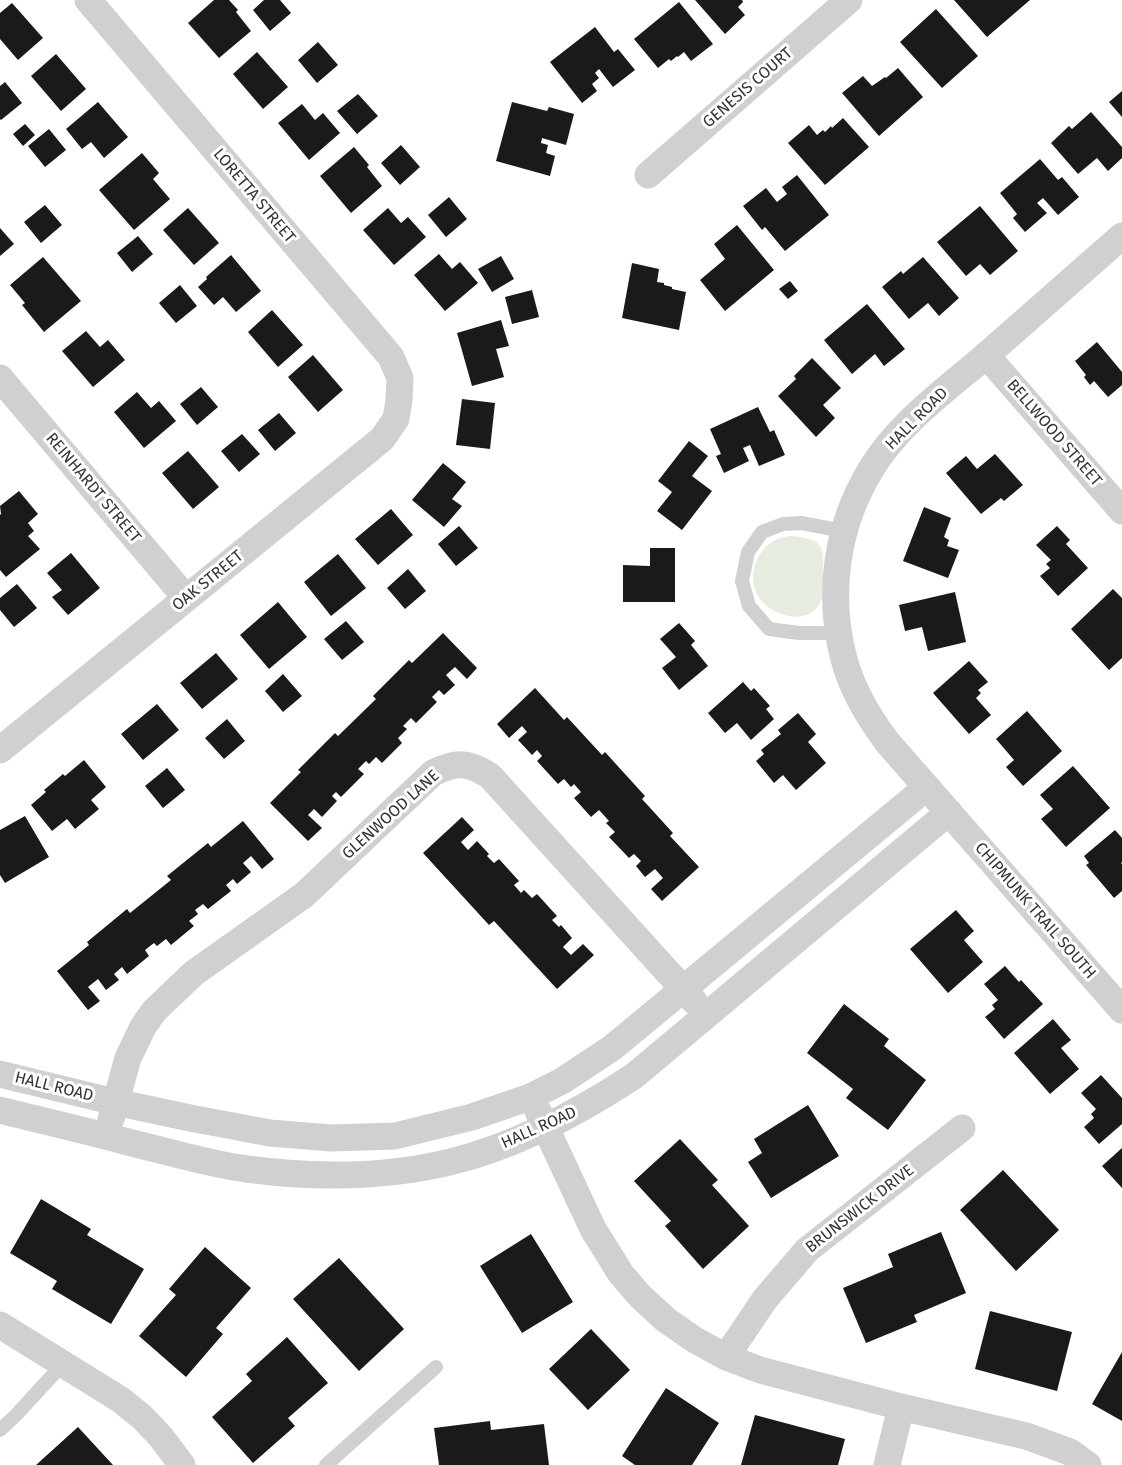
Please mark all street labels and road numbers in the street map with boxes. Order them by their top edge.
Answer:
street label: GENESIS COURT [699,44,797,132]
street label: LORETTA STREET [209,145,299,247]
street label: BELLWOOD STREET [1002,376,1106,490]
street label: HALL ROAD [882,384,952,454]
street label: REINHARDT STREET [41,429,145,547]
street label: OAK STREET [169,547,247,615]
street label: GLENWOOD LANE [338,766,444,864]
street label: CHIPMUNK TRAIL SOUTH [970,839,1100,983]
street label: HALL ROAD [13,1068,95,1106]
street label: HALL ROAD [498,1103,580,1153]
street label: BRUNSWICK DRIVE [802,1161,918,1257]

